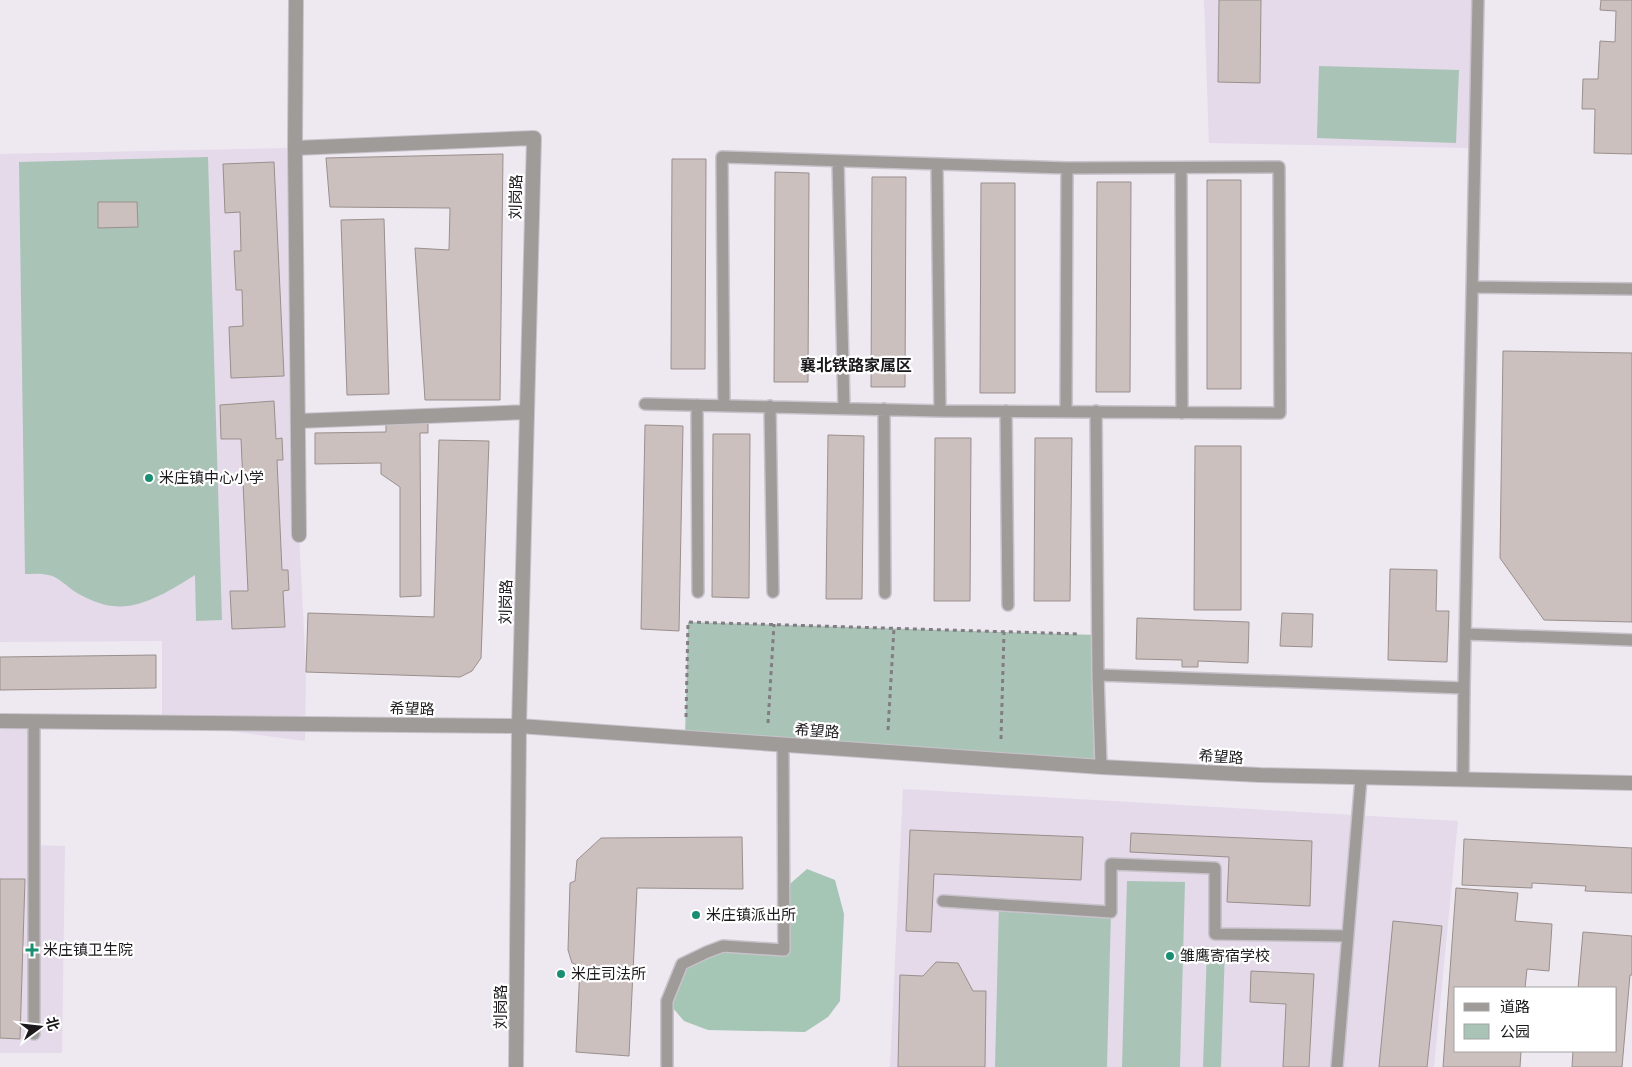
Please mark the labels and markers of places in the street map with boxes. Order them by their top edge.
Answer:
place label: 米庄镇中心小学 [159,468,264,486]
marker: 米庄镇中心小学 [143,472,155,484]
place label: 米庄镇派出所 [706,905,796,923]
marker: 米庄镇派出所 [690,909,702,921]
place label: 米庄镇卫生院 [43,940,133,958]
marker: 米庄镇卫生院 [25,943,39,957]
place label: 雏鹰寄宿学校 [1180,946,1270,964]
marker: 雏鹰寄宿学校 [1164,950,1176,962]
place label: 米庄司法所 [571,964,646,982]
marker: 米庄司法所 [555,968,567,980]

